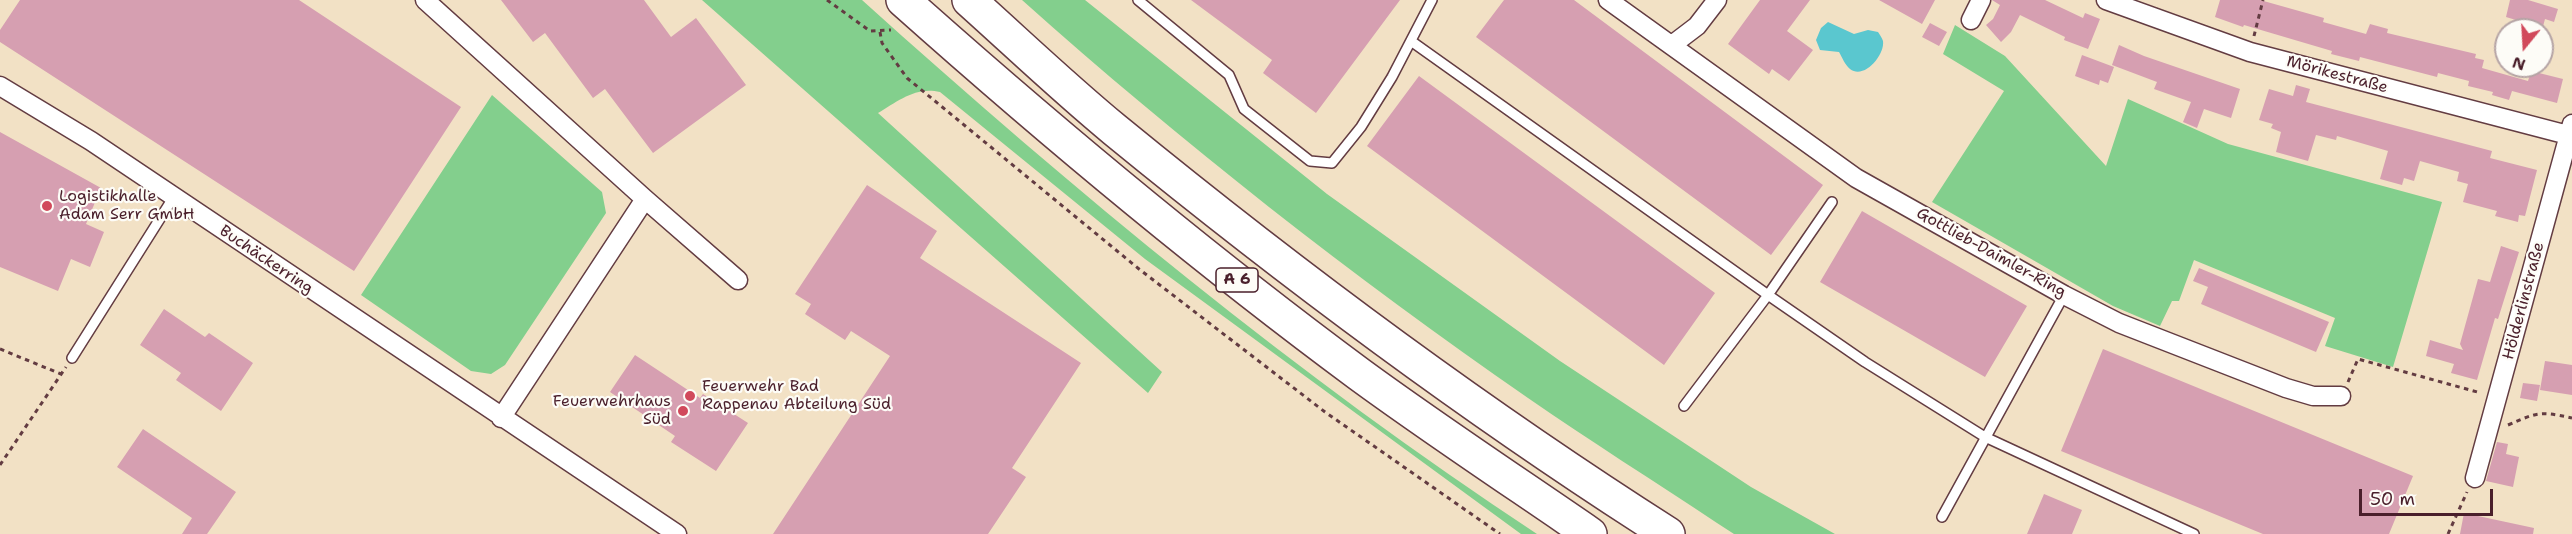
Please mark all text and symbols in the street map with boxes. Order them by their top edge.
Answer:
north arrow [2494,18,2554,78]
street label: Mörikestraße [2284,52,2390,98]
text: N [2510,52,2528,76]
place label: Logistikhalle Adam Serr GmbH [59,187,195,225]
marker: Logistikhalle Adam Serr GmbH [40,199,54,213]
street label: Gottlieb-Daimler-Ring [1913,204,2069,302]
street label: Buchäckerring [215,222,317,298]
street label: Hölderlinstraße [2499,240,2549,362]
road number: A 6 [1216,268,1258,292]
place label: Feuerwehr Bad Rappenau Abteilung Süd [702,377,891,415]
marker: Feuerwehr Bad Rappenau Abteilung Süd [683,389,697,403]
place label: Feuerwehrhaus Süd [553,392,671,430]
marker: Feuerwehrhaus Süd [676,404,690,418]
scale bar [2362,477,2496,515]
text: 50 m [2370,487,2415,511]

